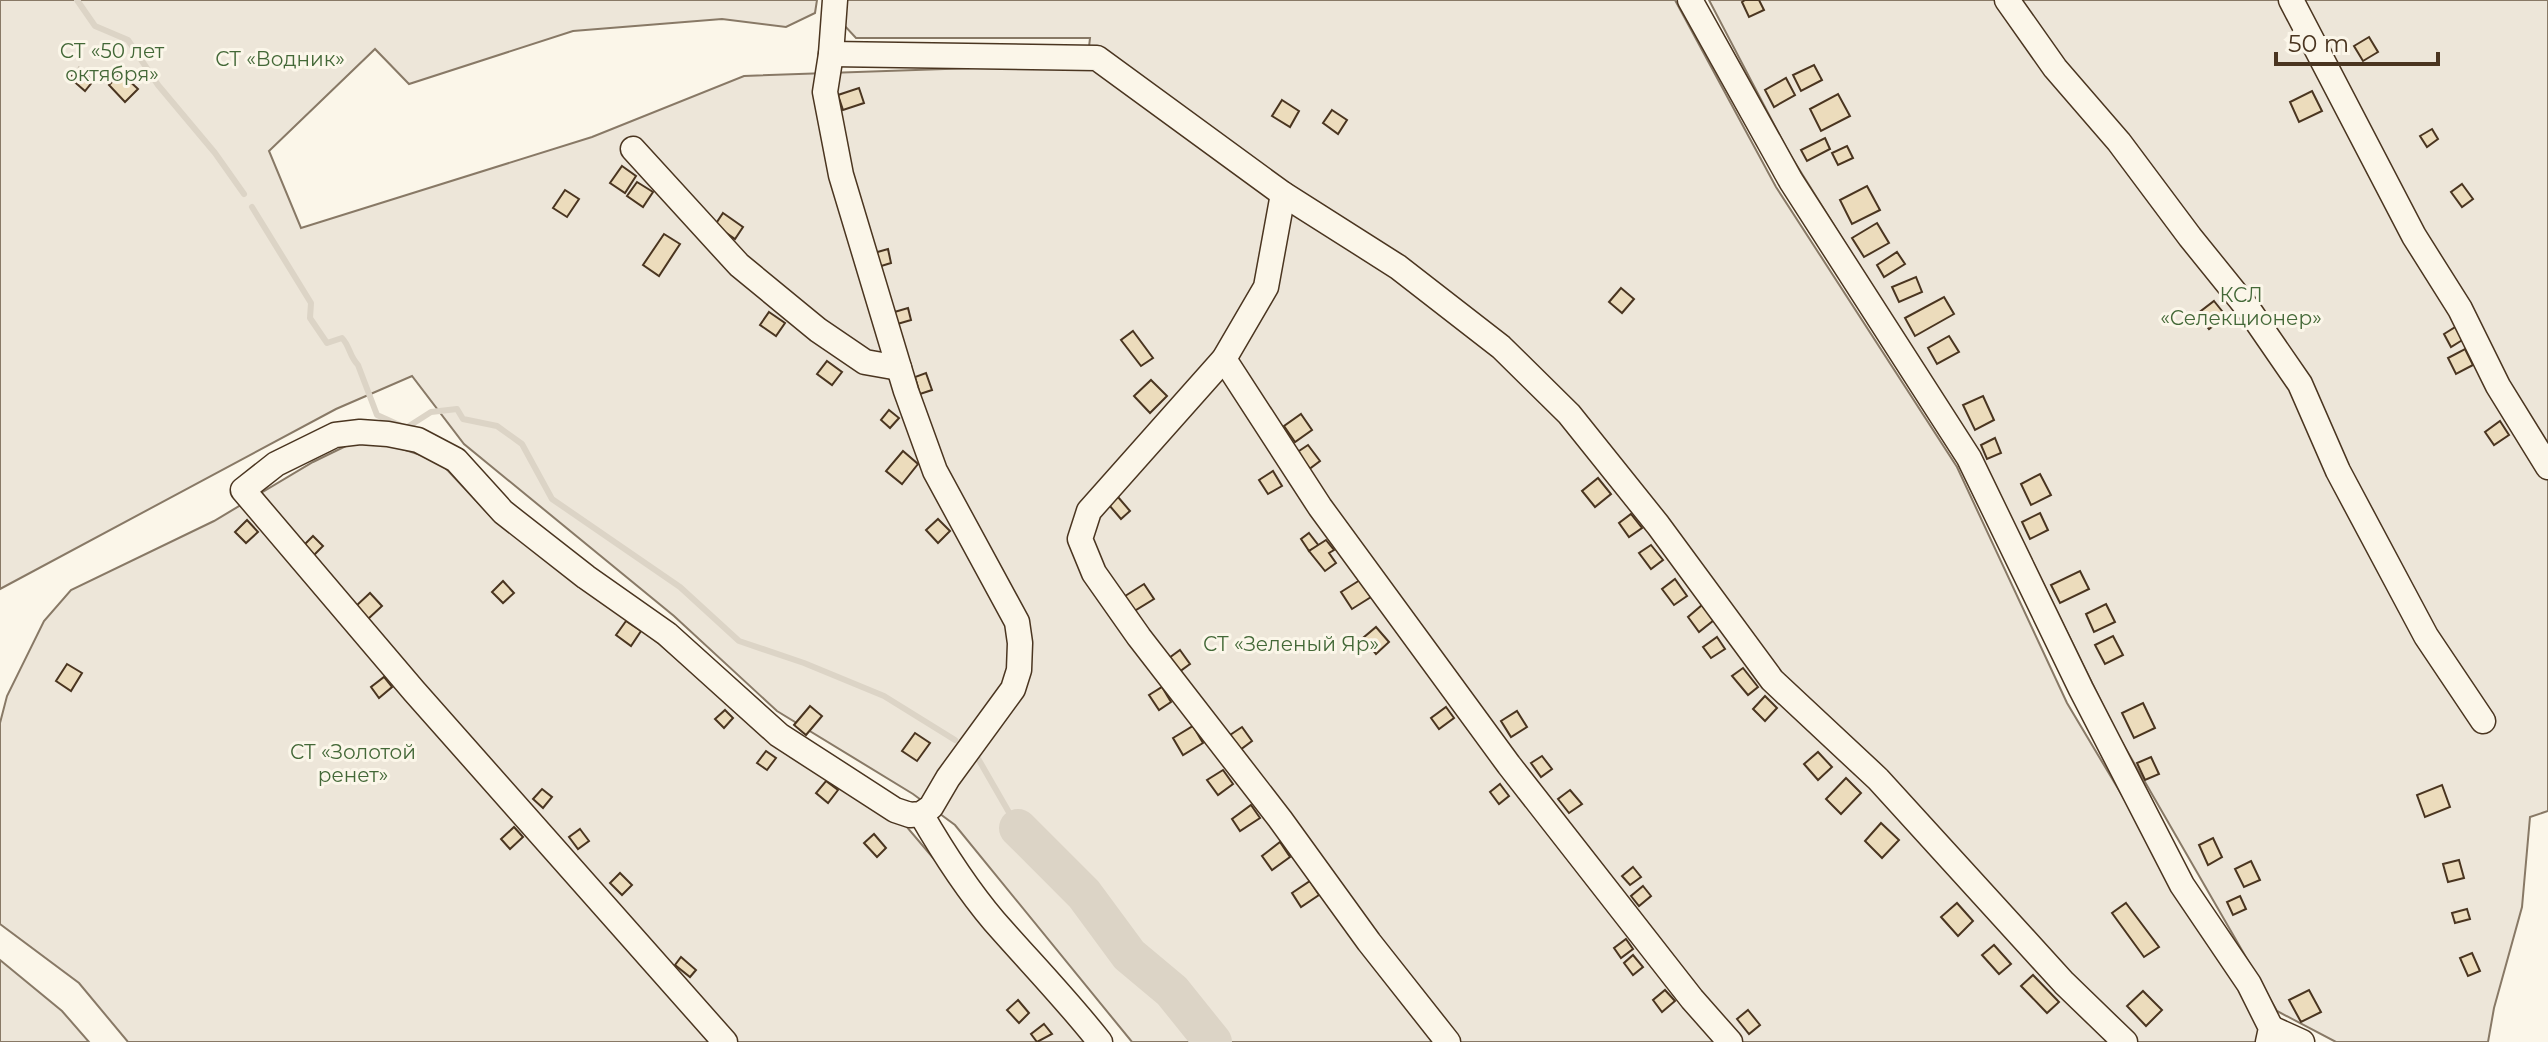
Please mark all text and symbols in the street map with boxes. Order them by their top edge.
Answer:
scale bar [2276,16,2438,66]
text: 50 m [2288,29,2349,58]
park label: СТ «50 лет октября» [60,39,165,86]
park label: СТ «Водник» [215,47,345,71]
park label: КСЛ «Селекционер» [2160,283,2322,330]
park label: СТ «Зеленый Яр» [1203,632,1379,656]
park label: СТ «Золотой ренет» [290,740,416,787]

